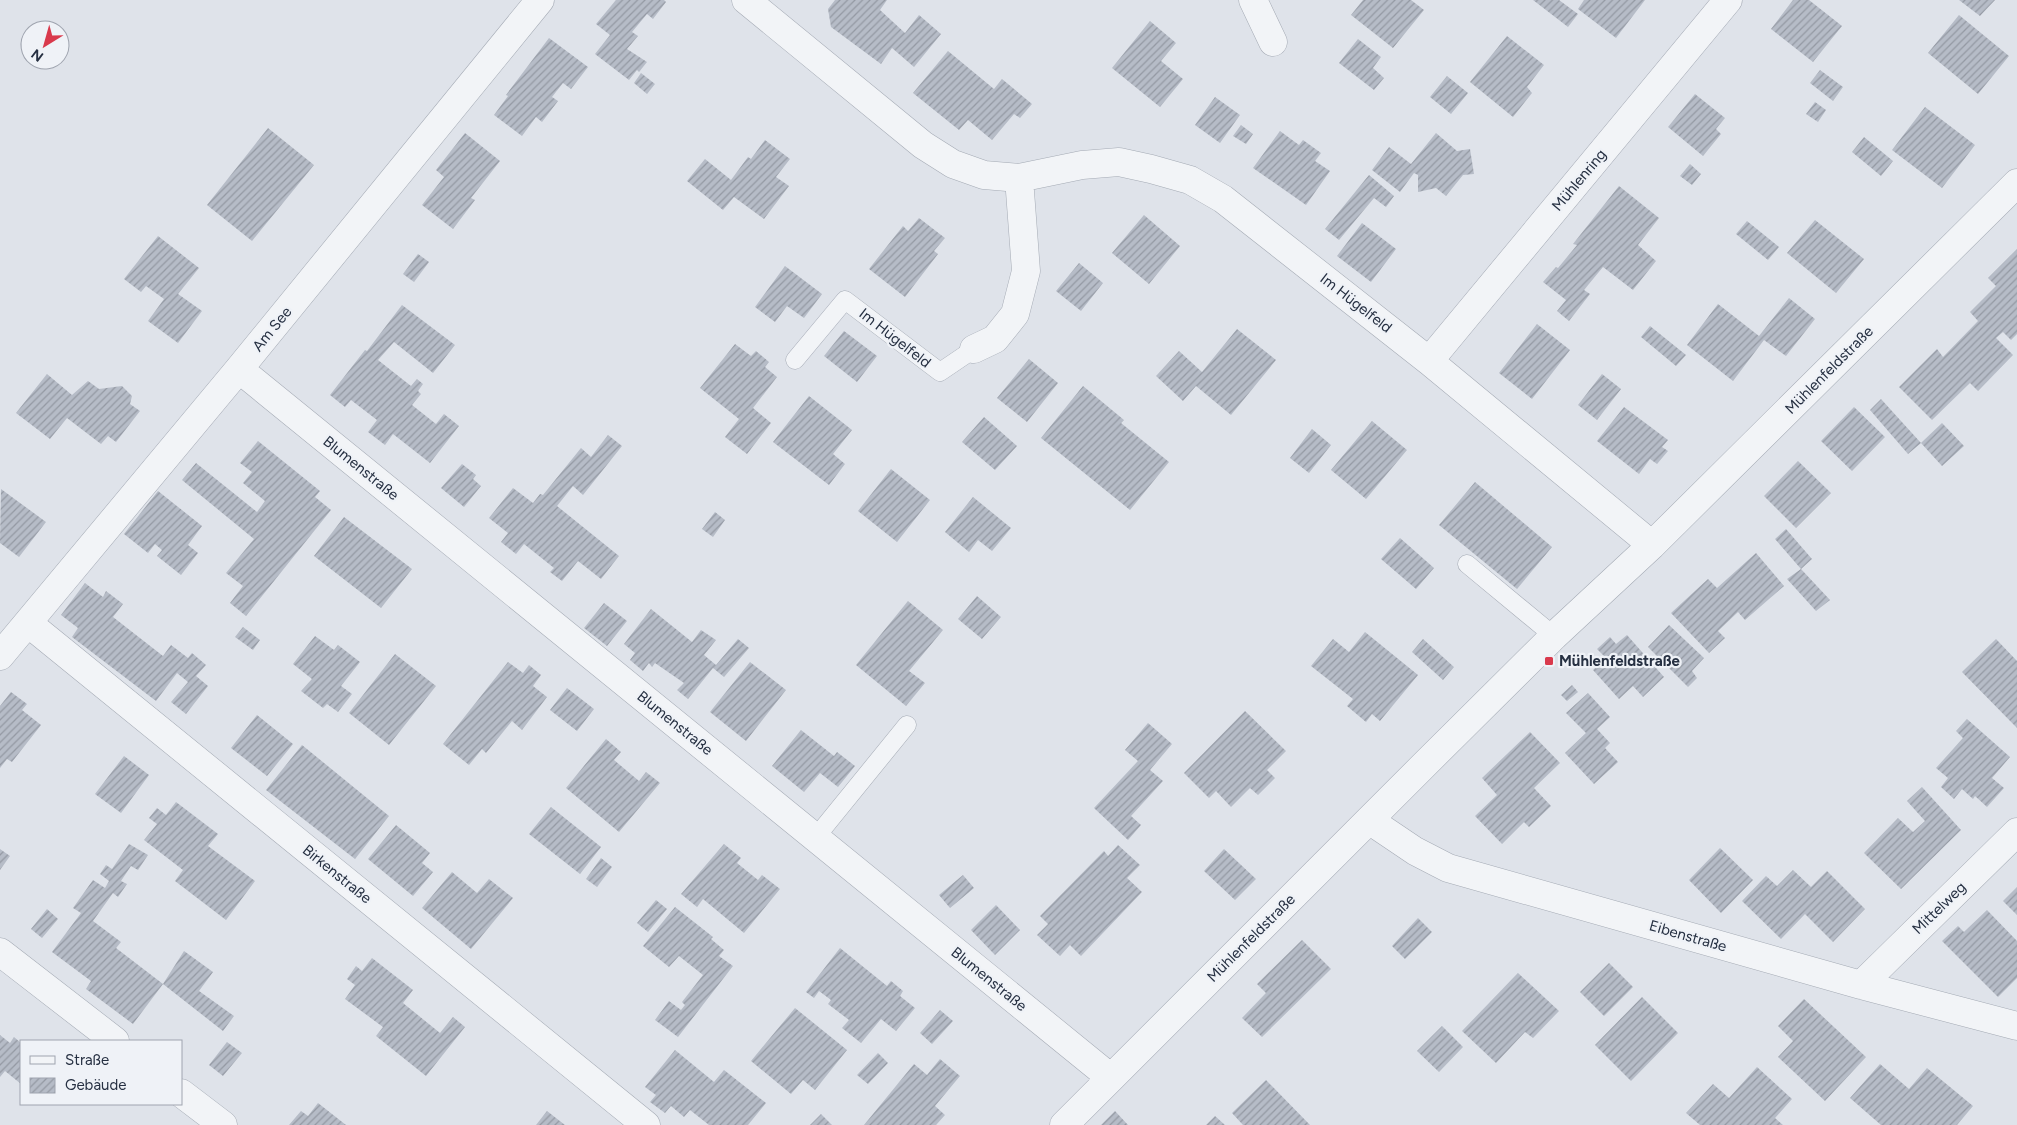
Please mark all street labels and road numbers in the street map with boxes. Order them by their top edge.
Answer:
street label: Mühlenring [1548,145,1610,215]
street label: Im Hügelfeld [1316,269,1396,337]
street label: Am See [249,303,295,355]
street label: Im Hügelfeld [855,304,935,372]
street label: Mühlenfeldstraße [1781,322,1877,418]
street label: Blumenstraße [320,432,402,504]
street label: Blumenstraße [634,687,716,759]
street label: Birkenstraße [299,841,375,907]
street label: Mittelweg [1908,878,1970,938]
street label: Mühlenfeldstraße [1203,890,1299,986]
street label: Eibenstraße [1647,916,1729,956]
street label: Blumenstraße [948,943,1030,1015]

